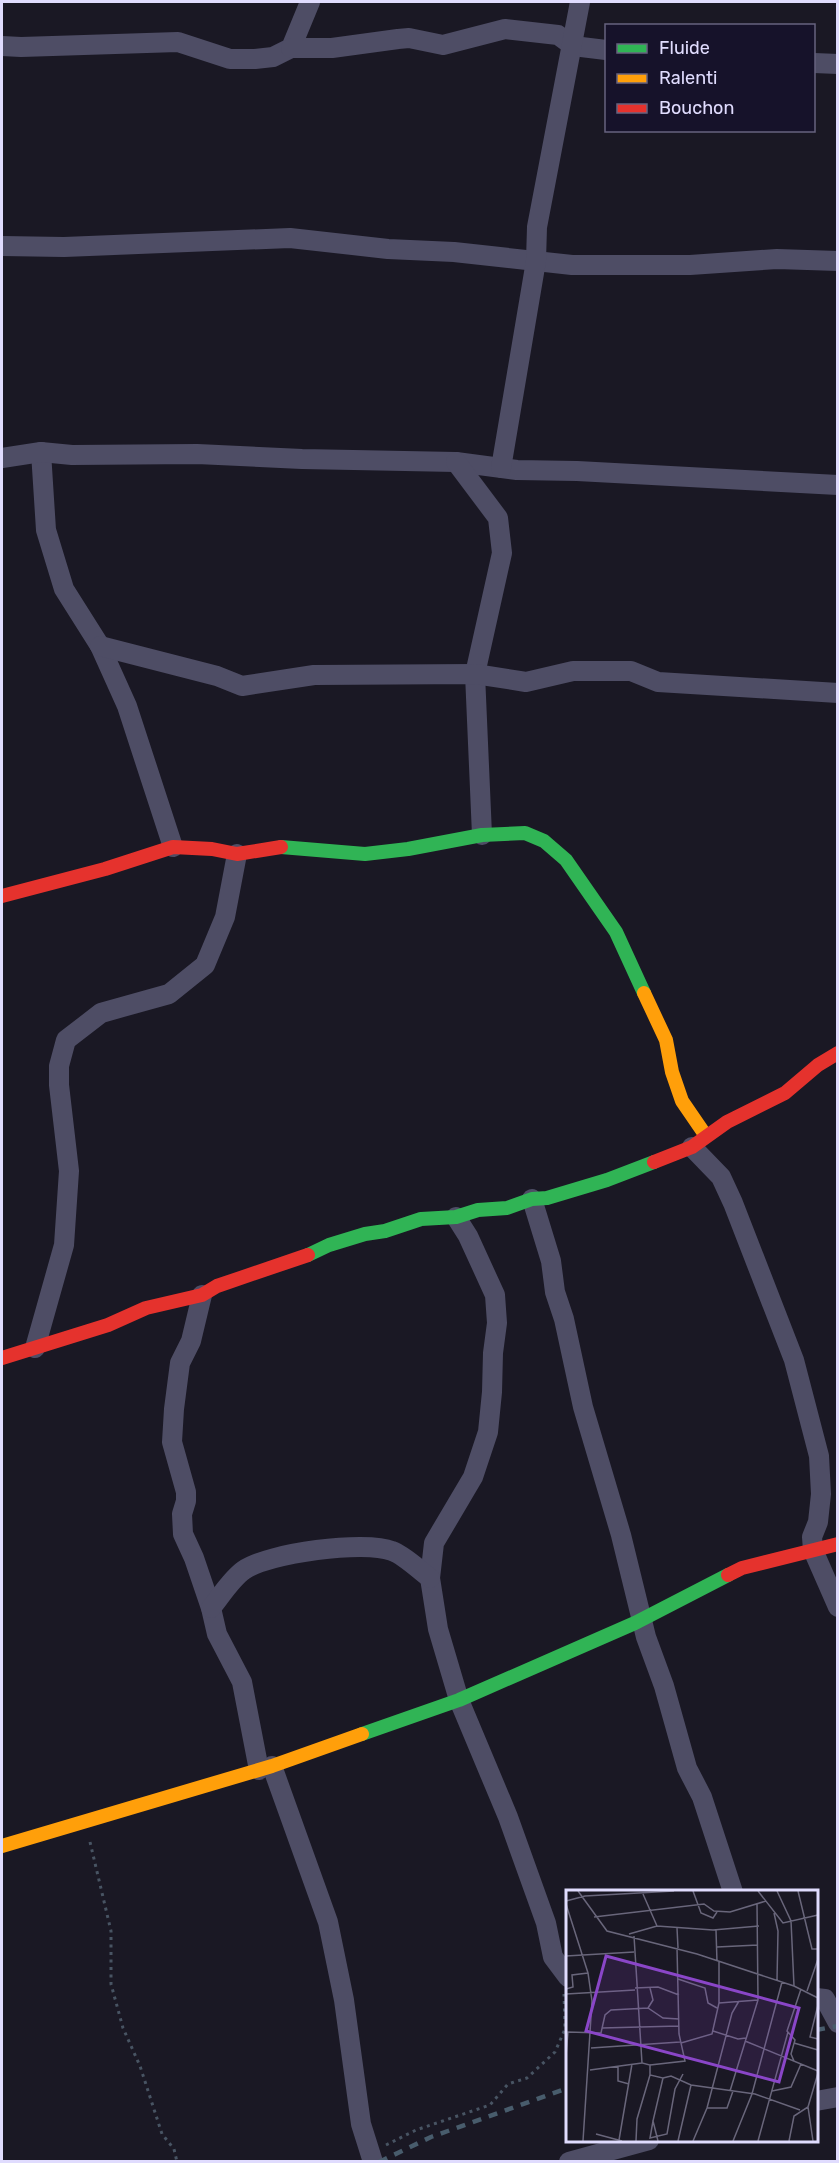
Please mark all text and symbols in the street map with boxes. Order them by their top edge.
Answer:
legend [605,24,815,132]
text: Fluide [659,37,710,59]
text: Ralenti [659,67,717,89]
text: Bouchon [659,97,734,119]
inset map [566,1890,818,2142]

